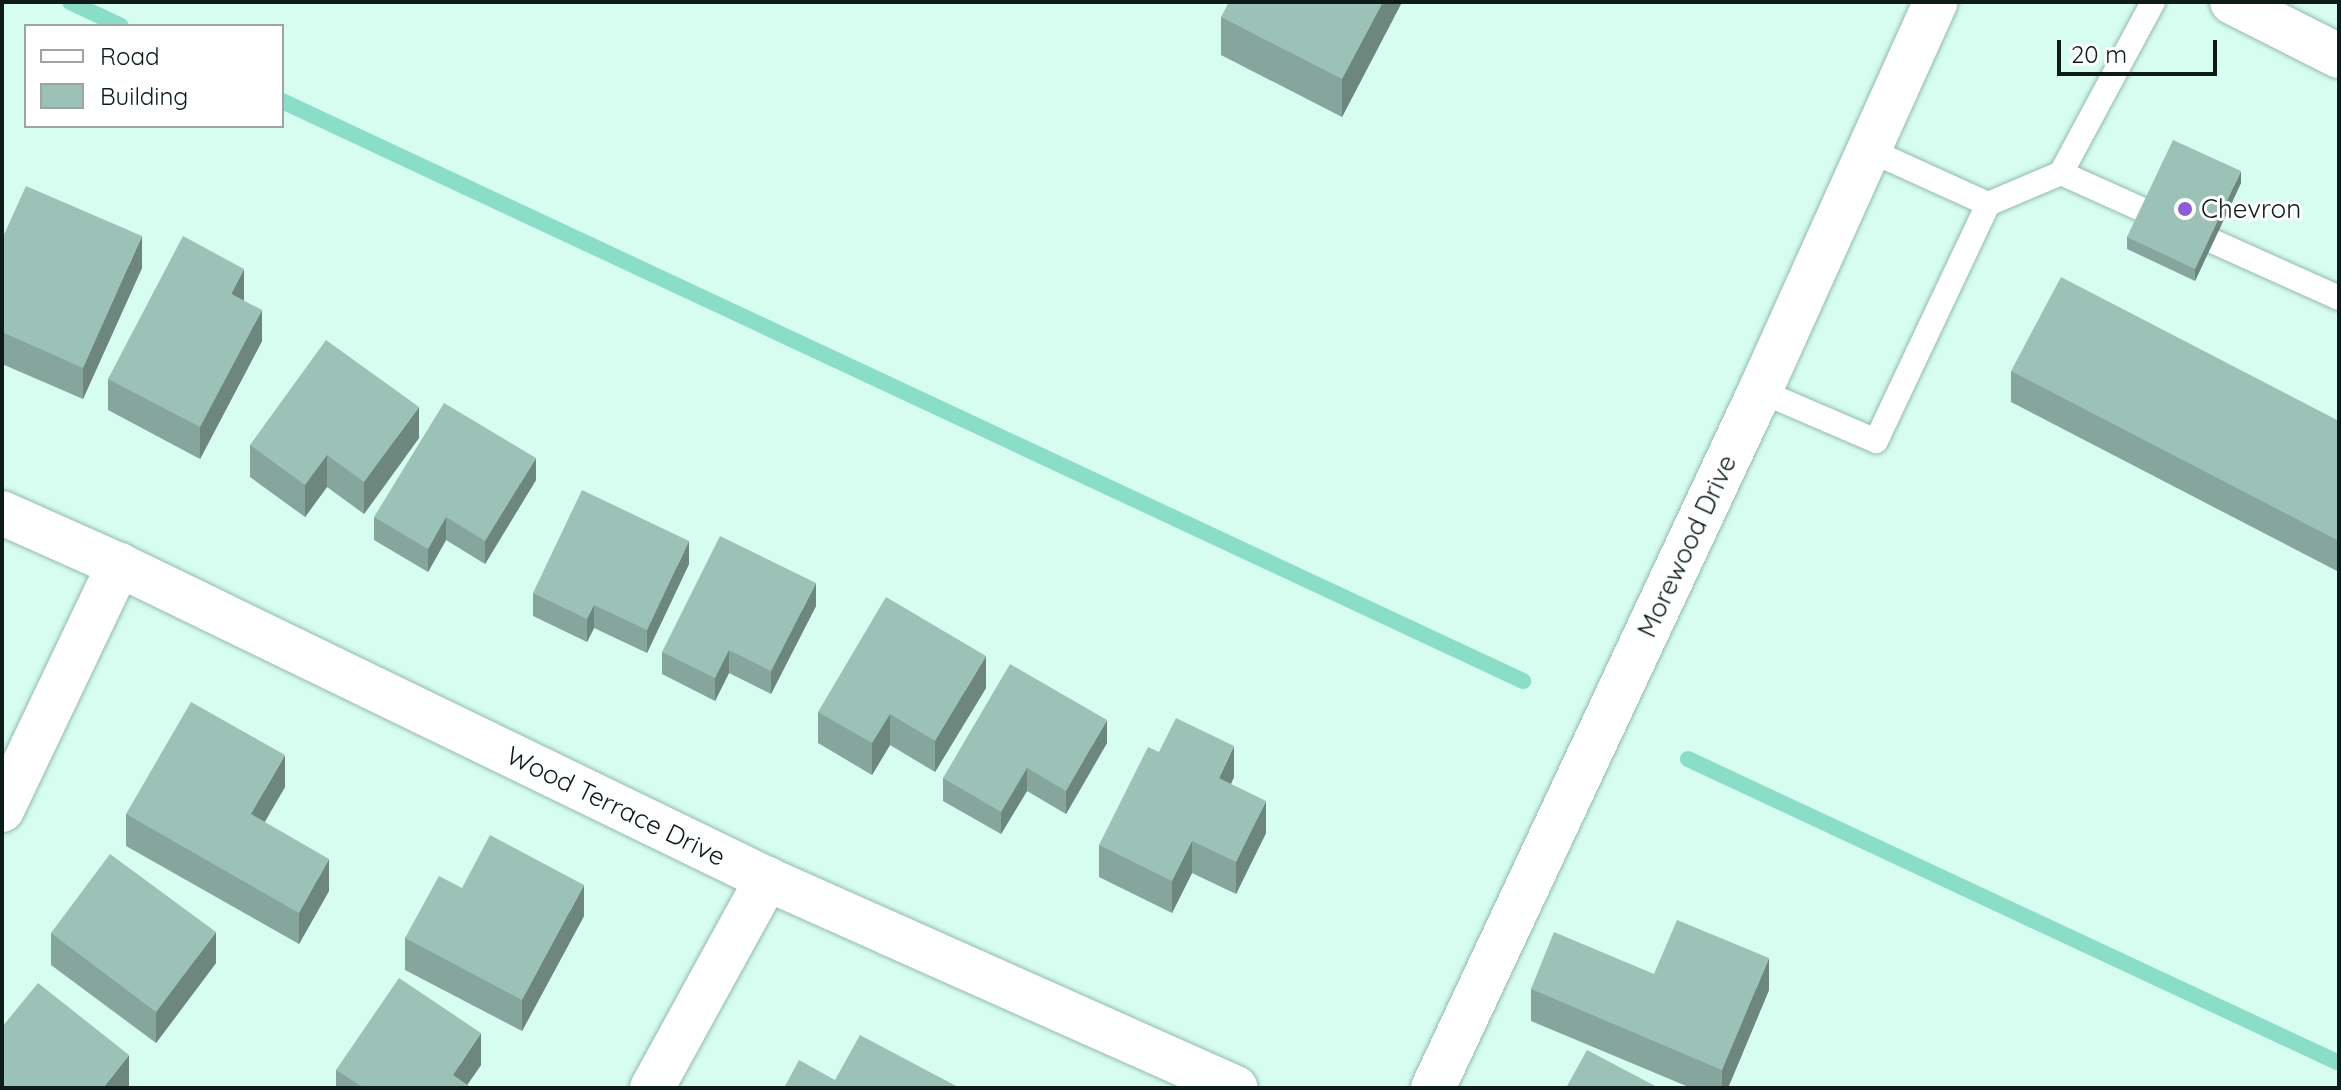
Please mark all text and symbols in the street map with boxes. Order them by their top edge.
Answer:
legend [24,24,284,128]
scale bar [2061,24,2221,74]
text: 20 m [2071,39,2127,69]
text: Road [100,41,160,71]
text: Building [100,81,188,111]
place label: Chevron [2201,193,2301,225]
marker: Chevron [2176,200,2194,218]
street label: Morewood Drive [1631,450,1743,642]
street label: Wood Terrace Drive [502,739,730,873]

